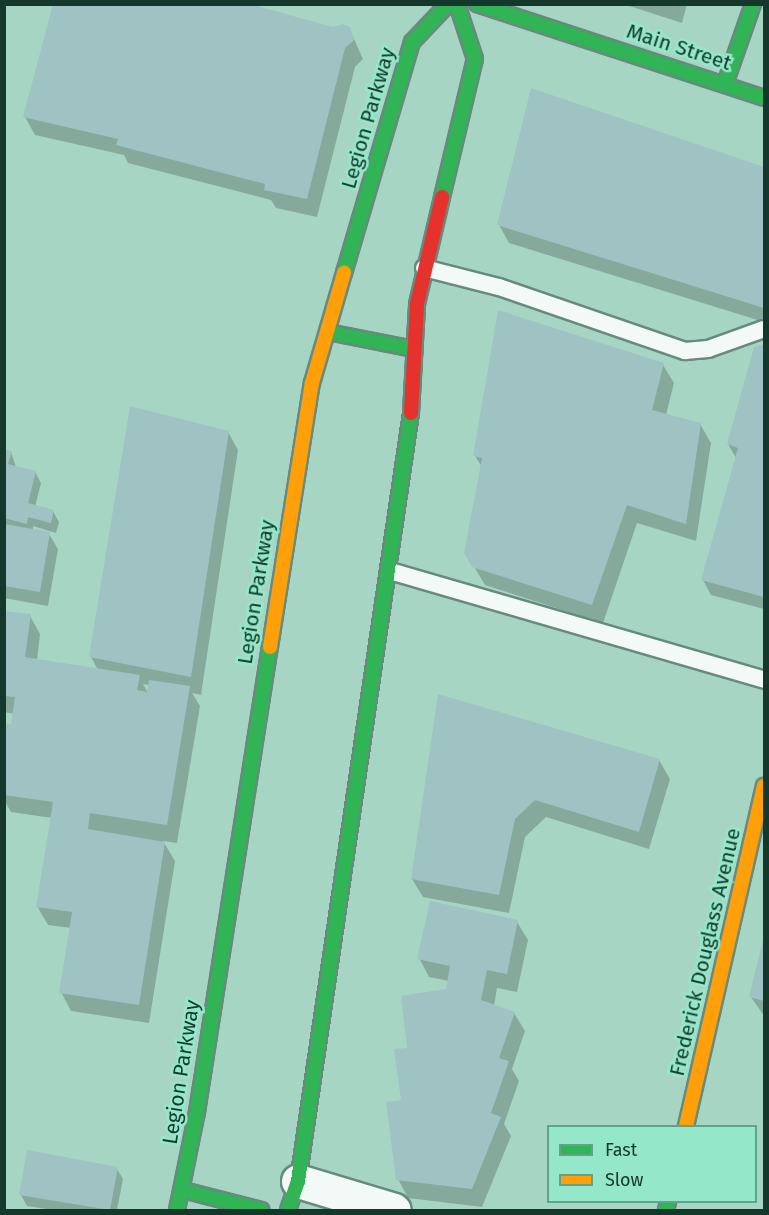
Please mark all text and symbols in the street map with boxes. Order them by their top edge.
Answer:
street label: Main Street [623,18,735,76]
street label: Legion Parkway [336,44,400,192]
street label: Legion Parkway [232,518,280,666]
street label: Frederick Douglass Avenue [664,826,746,1078]
street label: Legion Parkway [157,998,205,1146]
legend [547,1125,757,1203]
text: Fast [605,1139,637,1161]
text: Slow [605,1169,643,1191]

